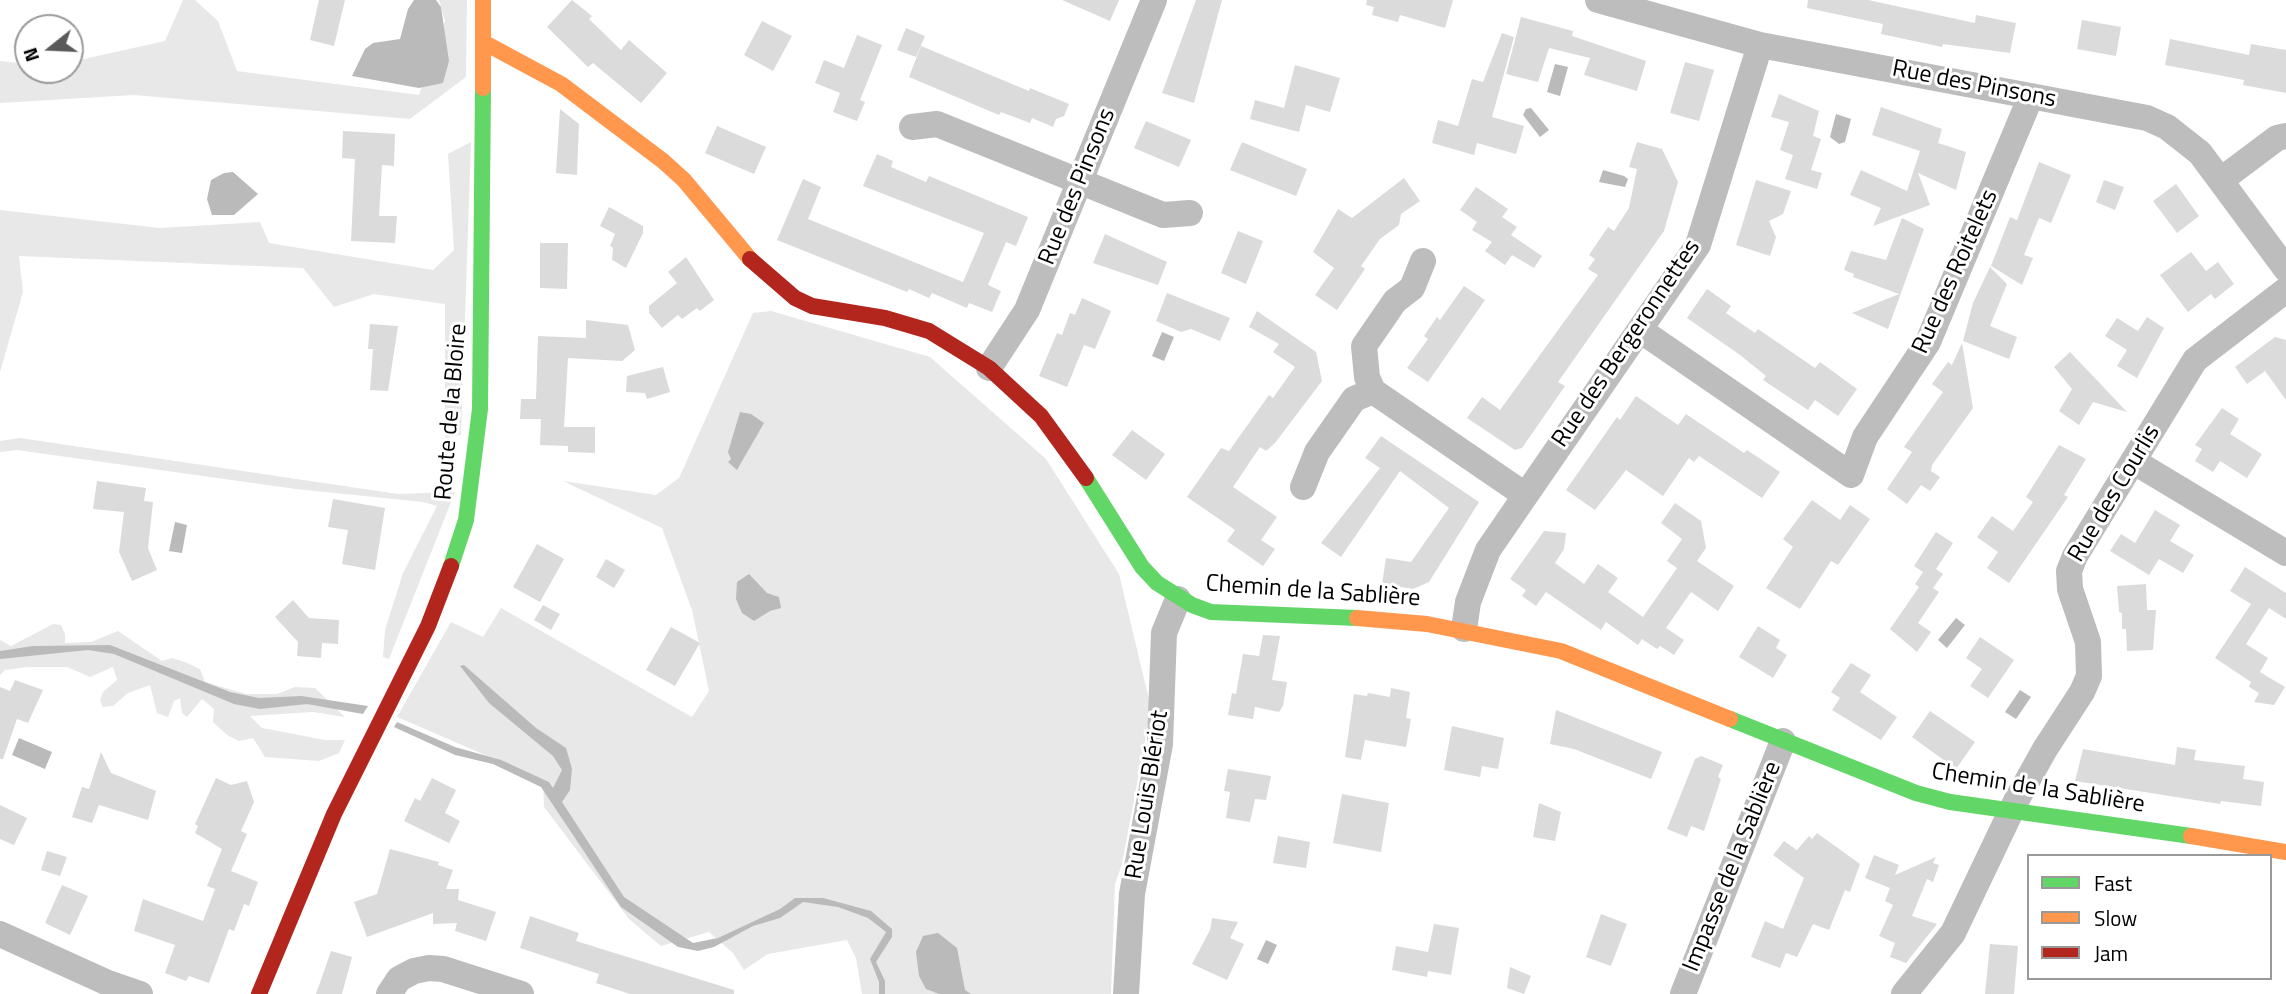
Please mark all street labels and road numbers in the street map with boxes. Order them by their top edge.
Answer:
street label: Rue des Pinsons [1890,55,2058,115]
street label: Rue des Pinsons [1033,104,1123,270]
street label: Rue des Roitelets [1907,186,2005,358]
street label: Rue des Bergeronnettes [1547,235,1707,453]
street label: Route de la Bloire [430,322,474,502]
street label: Rue des Courlis [2063,420,2167,568]
street label: Chemin de la Sablière [1205,570,1421,614]
street label: Rue Louis Blériot [1120,709,1176,881]
street label: Impasse de la Sablière [1678,758,1788,976]
street label: Chemin de la Sablière [1929,758,2147,820]

